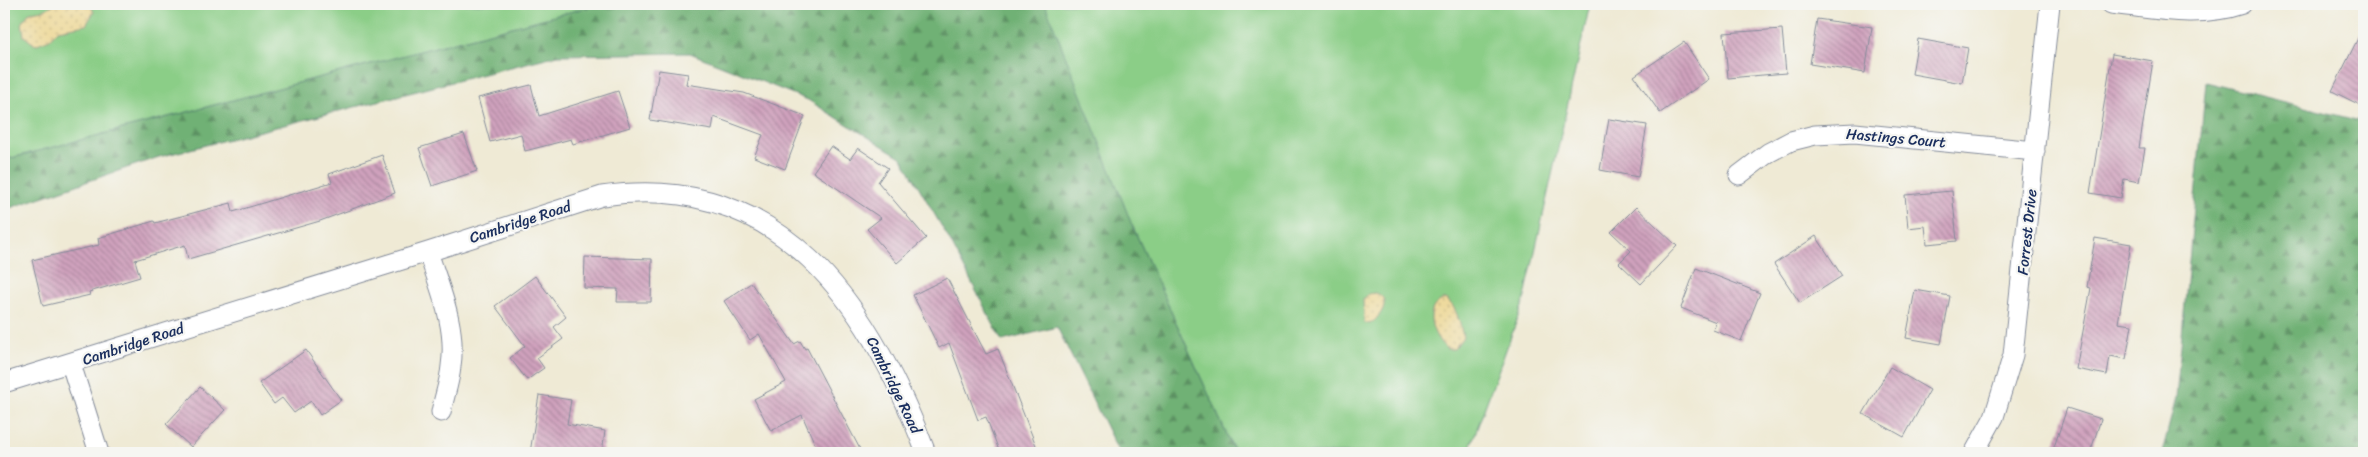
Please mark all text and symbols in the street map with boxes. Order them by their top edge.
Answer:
street label: Hastings Court [1845,121,1947,155]
street label: Forrest Drive [2010,187,2044,276]
street label: Cambridge Road [466,193,575,251]
street label: Cambridge Road [79,315,188,373]
street label: Cambridge Road [859,332,929,439]

